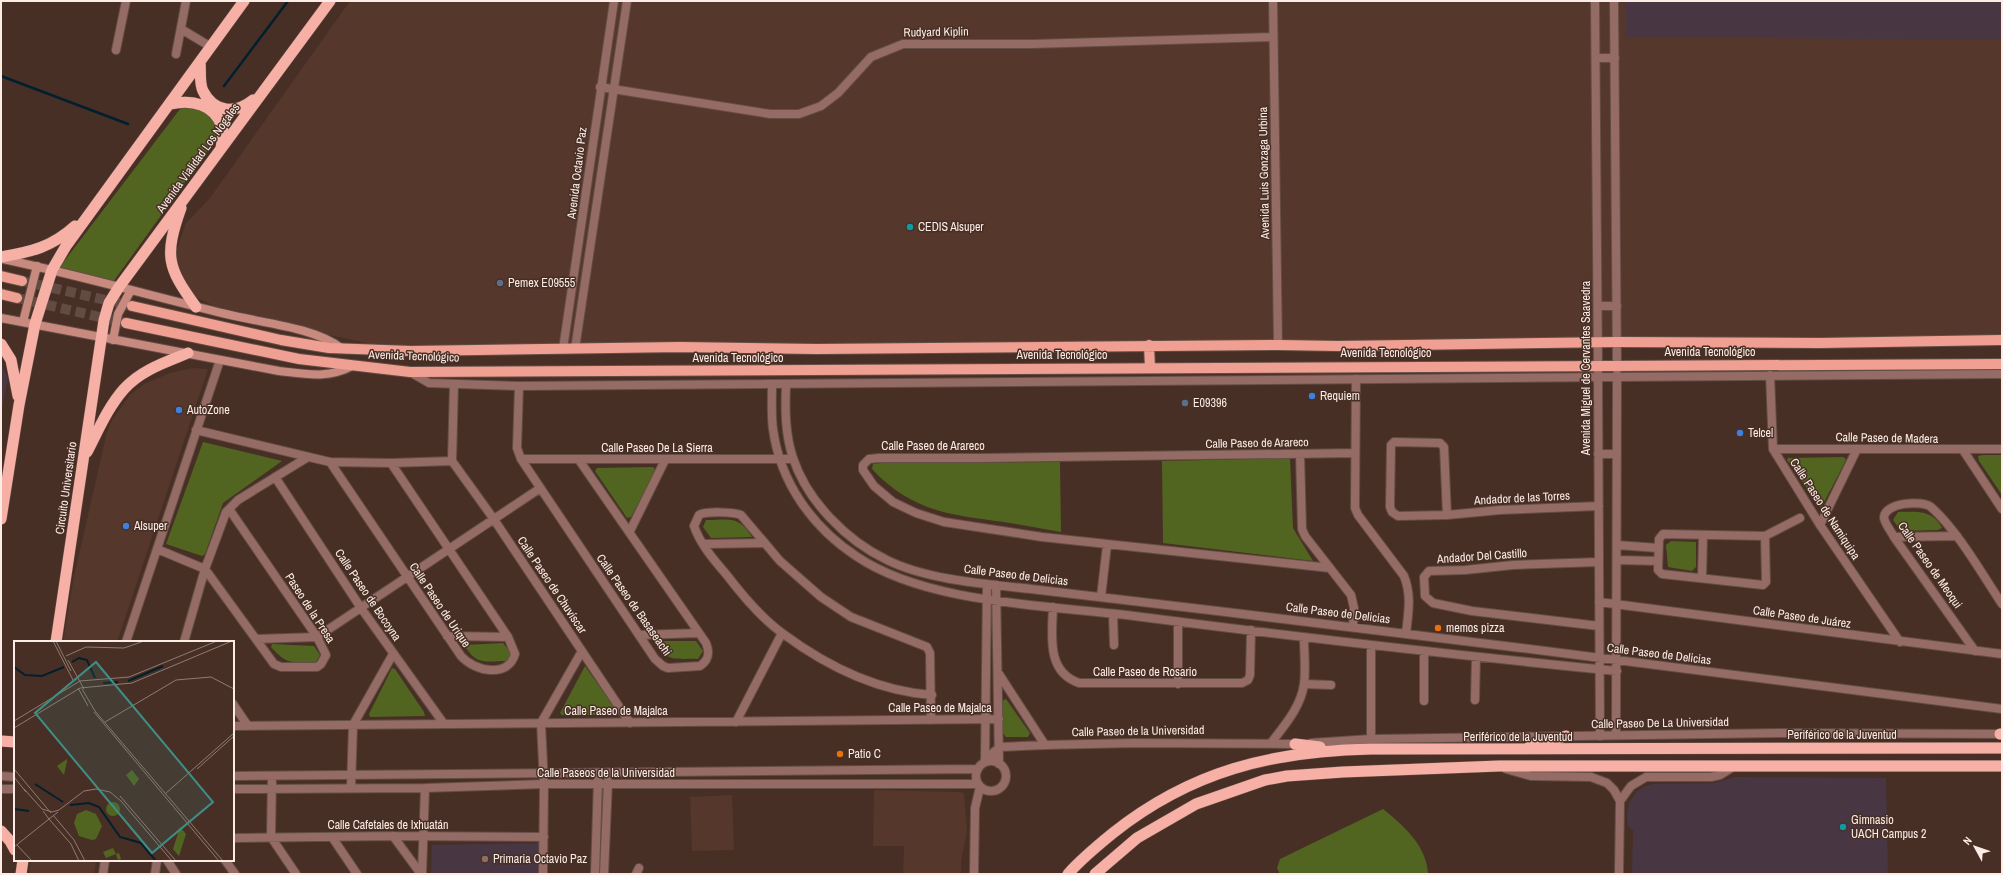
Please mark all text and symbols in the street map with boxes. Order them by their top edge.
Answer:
street label: Rudyard Kiplin [903,23,969,41]
street label: Avenida Vialidad Los Nogales [152,100,243,217]
street label: Avenida Luis Gonzaga Urbina [1255,106,1273,240]
street label: Avenida Octavio Paz [563,126,591,221]
place label: CEDIS Alsuper [918,219,984,235]
marker: CEDIS Alsuper [905,222,915,232]
place label: Pemex E09555 [508,275,576,291]
marker: Pemex E09555 [495,278,505,288]
street label: Avenida Miguel de Cervantes Saavedra [1578,280,1594,456]
street label: Avenida Tecnológico [1663,344,1756,360]
street label: Avenida Tecnológico [1339,345,1432,361]
street label: Avenida Tecnológico [367,346,460,366]
street label: Avenida Tecnológico [1015,347,1108,363]
street label: Avenida Tecnológico [691,350,784,366]
place label: Requiem [1320,388,1360,404]
marker: Requiem [1307,391,1317,401]
place label: E09396 [1193,395,1227,411]
marker: E09396 [1180,398,1190,408]
place label: AutoZone [186,402,230,418]
marker: AutoZone [174,405,184,415]
place label: Telcel [1748,425,1773,441]
marker: Telcel [1735,428,1745,438]
street label: Calle Paseo de Madera [1835,429,1939,447]
street label: Calle Paseo de Arareco [1205,434,1309,452]
street label: Calle Paseo de Arareco [881,438,985,454]
street label: Calle Paseo De La Sierra [601,440,713,456]
street label: Circuito Universitario [52,441,80,535]
street label: Calle Paseo de Namiquipa [1786,455,1864,563]
street label: Andador de las Torres [1473,487,1570,509]
place label: Alsuper [133,518,168,534]
street label: Calle Paseo de Meoqui [1894,519,1966,611]
marker: Alsuper [121,521,131,531]
street label: Calle Paseo de Chuvíscar [514,533,591,637]
street label: Andador Del Castillo [1435,545,1528,567]
street label: Calle Paseo de Bocoyna [331,546,405,645]
street label: Calle Paseo de Basaseachi [593,551,675,659]
street label: Calle Paseo de Urique [406,559,474,651]
street label: Calle Paseo de Delicias [963,561,1069,589]
street label: Paseo de la Presa [281,570,339,647]
street label: Calle Paseo de Delicias [1285,599,1391,627]
street label: Calle Paseo de Juárez [1752,602,1852,632]
place label: memos pizza [1446,620,1505,636]
marker: memos pizza [1433,623,1443,633]
street label: Calle Paseo de Delicias [1606,640,1712,668]
inset map [14,641,234,861]
street label: Calle Paseo de Rosario [1093,664,1197,680]
street label: Calle Paseo de Majalca [888,700,992,716]
street label: Calle Paseo de Majalca [564,703,668,719]
street label: Calle Paseo De La Universidad [1591,714,1729,732]
street label: Calle Paseo de la Universidad [1071,722,1205,740]
street label: Periférico de la Juventud [1787,727,1897,743]
street label: Periférico de la Juventud [1463,729,1573,745]
place label: Patio C [848,746,881,762]
marker: Patio C [835,749,845,759]
street label: Calle Paseos de la Universidad [537,765,675,781]
place label: Gimnasio UACH Campus 2 [1851,812,1926,842]
street label: Calle Cafetales de Ixhuatán [328,817,448,833]
marker: Gimnasio UACH Campus 2 [1838,822,1848,832]
north arrow [1955,827,1995,867]
text: N [1960,834,1975,848]
place label: Primaria Octavio Paz [493,851,587,867]
marker: Primaria Octavio Paz [480,854,490,864]

